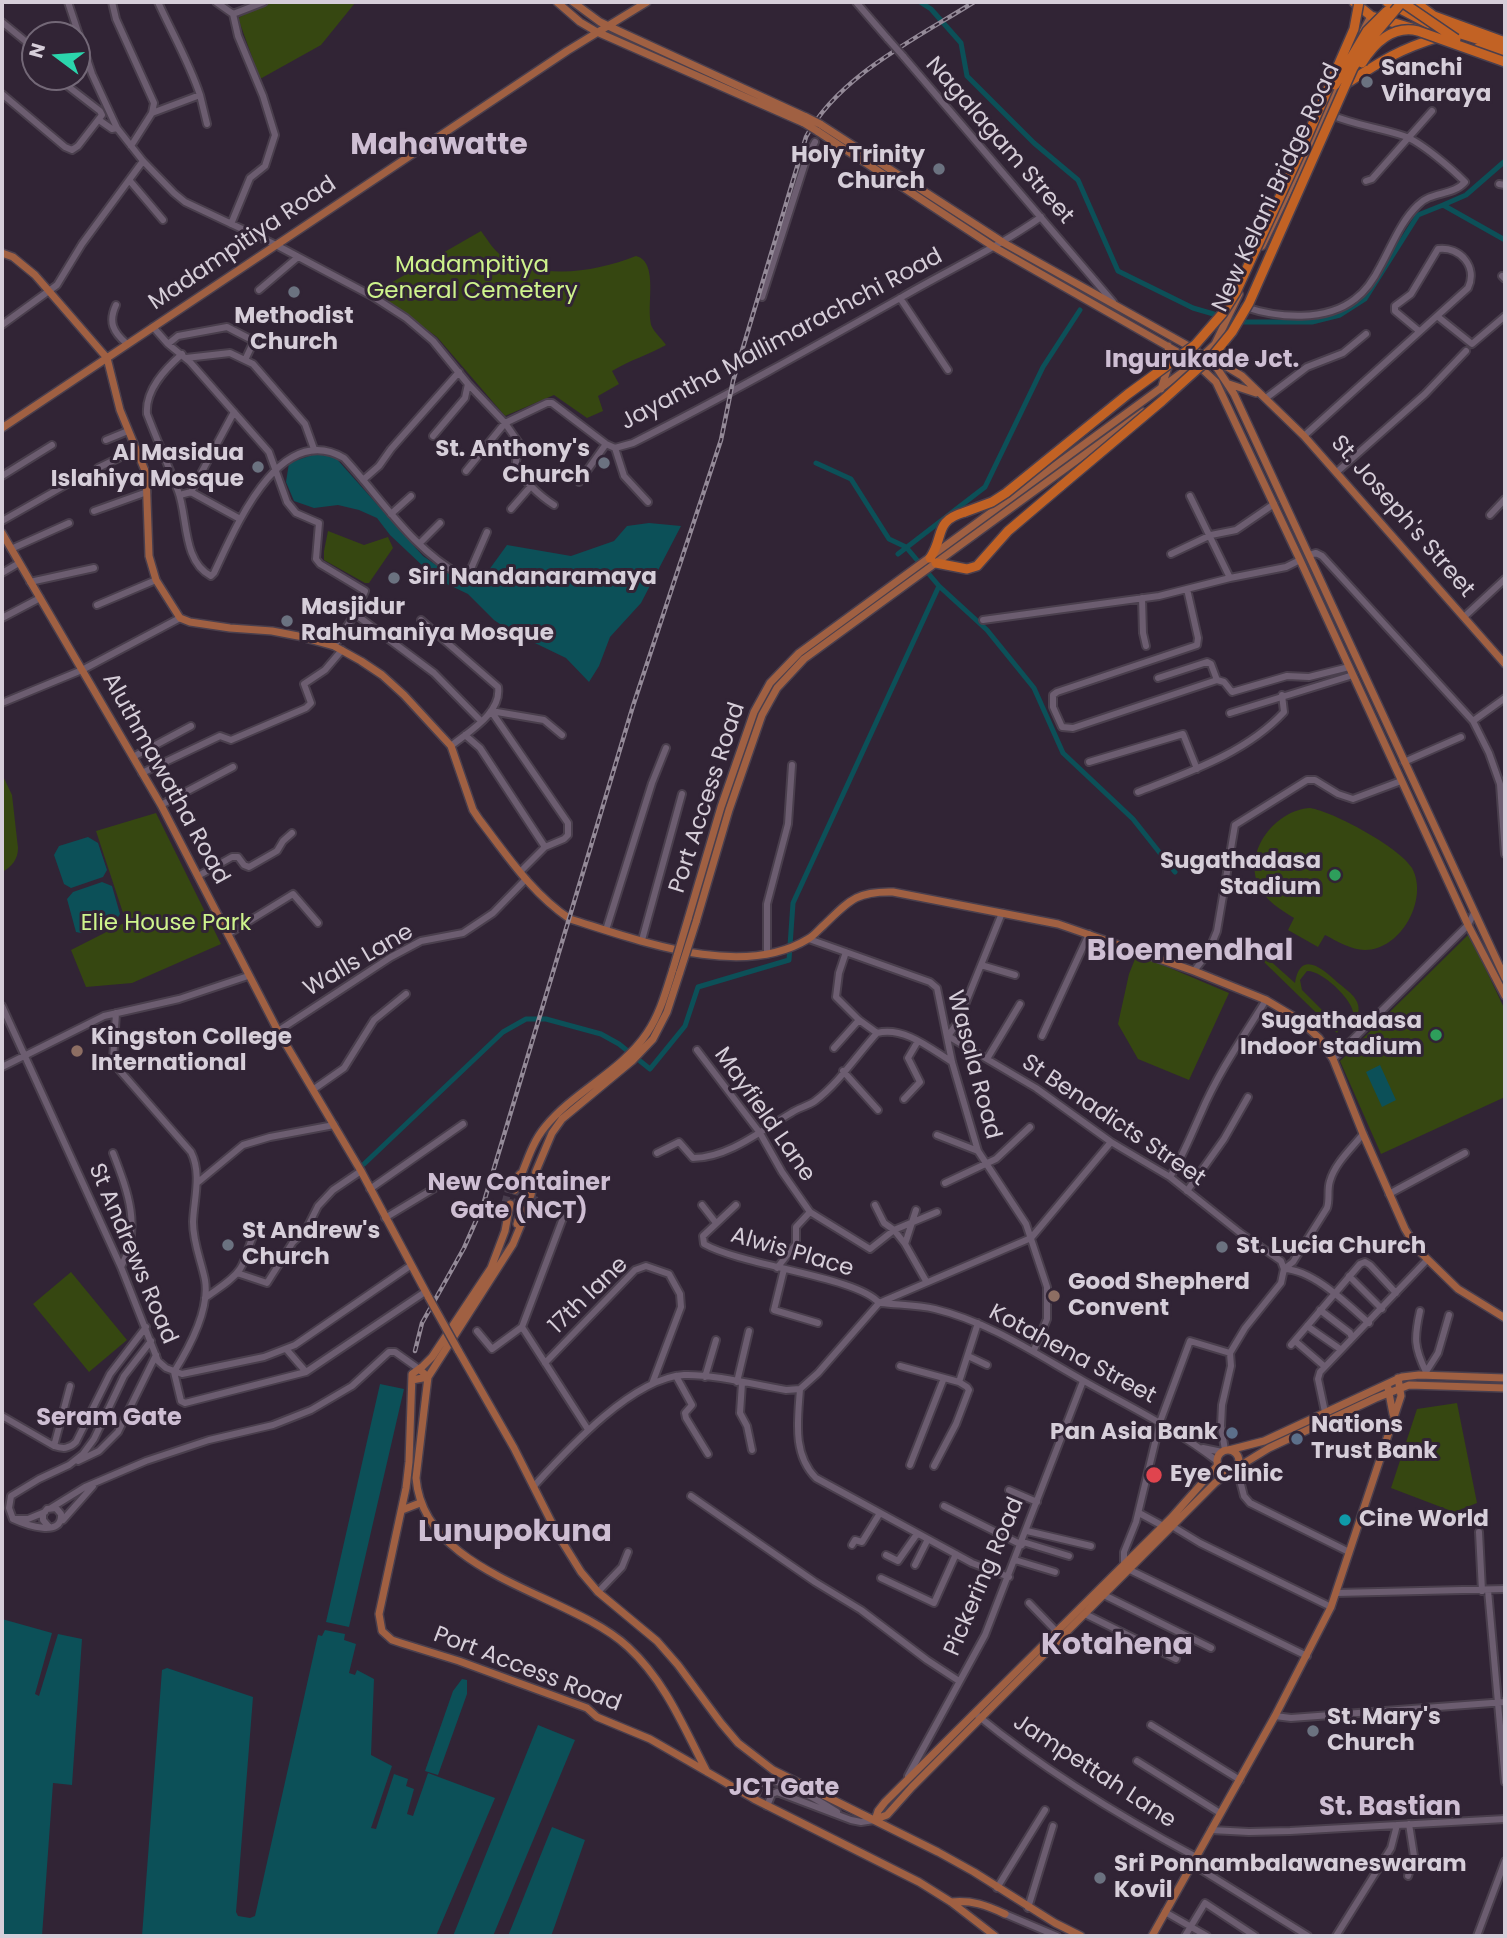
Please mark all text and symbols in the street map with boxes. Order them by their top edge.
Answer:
north arrow [21,21,91,91]
text: N [22,40,52,61]
street label: Nagalagam Street [919,52,1079,230]
place label: Sanchi Viharaya [1381,55,1491,109]
street label: New Kelani Bridge Road [1207,59,1347,317]
marker: Sanchi Viharaya [1359,74,1375,90]
district label: Mahawatte [350,128,528,164]
place label: Holy Trinity Church [791,142,925,196]
marker: Holy Trinity Church [931,161,947,177]
street label: Madampitiya Road [144,171,342,317]
street label: Jayantha Mallimarachchi Road [616,243,948,437]
park label: Madampitiya General Cemetery [366,252,578,306]
marker: Methodist Church [286,284,302,300]
place label: Methodist Church [234,303,354,357]
district label: Ingurukade Jct. [1105,347,1299,375]
street label: St. Joseph's Street [1324,430,1480,604]
place label: St. Anthony's Church [435,436,590,490]
place label: Al Masidua Islahiya Mosque [51,440,244,494]
marker: St. Anthony's Church [596,455,612,471]
marker: Al Masidua Islahiya Mosque [250,459,266,475]
place label: Siri Nandanaramaya [408,564,657,592]
marker: Siri Nandanaramaya [386,570,402,586]
place label: Masjidur Rahumaniya Mosque [301,594,554,648]
marker: Masjidur Rahumaniya Mosque [279,613,295,629]
street label: Aluthmawatha Road [95,669,235,889]
street label: Port Access Road [664,699,752,897]
place label: Sugathadasa Stadium [1160,848,1321,902]
marker: Sugathadasa Stadium [1327,867,1343,883]
park label: Elie House Park [81,910,251,938]
street label: Walls Lane [299,919,419,1003]
district label: Bloemendhal [1087,934,1293,970]
street label: Wasala Road [940,988,1006,1142]
place label: Sugathadasa Indoor stadium [1240,1008,1422,1062]
place label: Kingston College International [91,1024,292,1078]
marker: Sugathadasa Indoor stadium [1428,1027,1444,1043]
marker: Kingston College International [69,1043,85,1059]
street label: Mayfield Lane [707,1043,821,1187]
street label: St Benadicts Street [1016,1049,1210,1193]
street label: St Andrews Road [82,1160,182,1348]
district label: New Container Gate (NCT) [428,1170,610,1226]
place label: St Andrew's Church [242,1218,380,1272]
street label: Alwis Place [727,1222,857,1284]
place label: St. Lucia Church [1236,1233,1426,1261]
marker: St Andrew's Church [220,1237,236,1253]
marker: St. Lucia Church [1214,1239,1230,1255]
street label: 17th lane [544,1252,634,1340]
place label: Good Shepherd Convent [1068,1269,1250,1323]
marker: Good Shepherd Convent [1046,1288,1062,1304]
street label: Kotahena Street [984,1299,1160,1411]
district label: Seram Gate [36,1405,182,1433]
place label: Nations Trust Bank [1311,1412,1437,1466]
place label: Pan Asia Bank [1050,1419,1218,1447]
marker: Pan Asia Bank [1224,1425,1240,1441]
marker: Nations Trust Bank [1289,1431,1305,1447]
place label: Eye Clinic [1170,1461,1283,1489]
marker: Eye Clinic [1144,1465,1164,1485]
street label: Pickering Road [939,1494,1031,1660]
place label: Cine World [1359,1506,1489,1534]
marker: Cine World [1337,1512,1353,1528]
district label: Lunupokuna [418,1515,612,1551]
street label: Port Access Road [429,1622,625,1718]
district label: Kotahena [1041,1628,1193,1664]
place label: St. Mary's Church [1327,1704,1441,1758]
street label: Jampettah Lane [1007,1709,1181,1835]
marker: St. Mary's Church [1305,1723,1321,1739]
district label: JCT Gate [729,1775,839,1803]
district label: St. Bastian [1319,1792,1461,1824]
place label: Sri Ponnambalawaneswaram Kovil [1114,1851,1467,1905]
marker: Sri Ponnambalawaneswaram Kovil [1092,1870,1108,1886]

